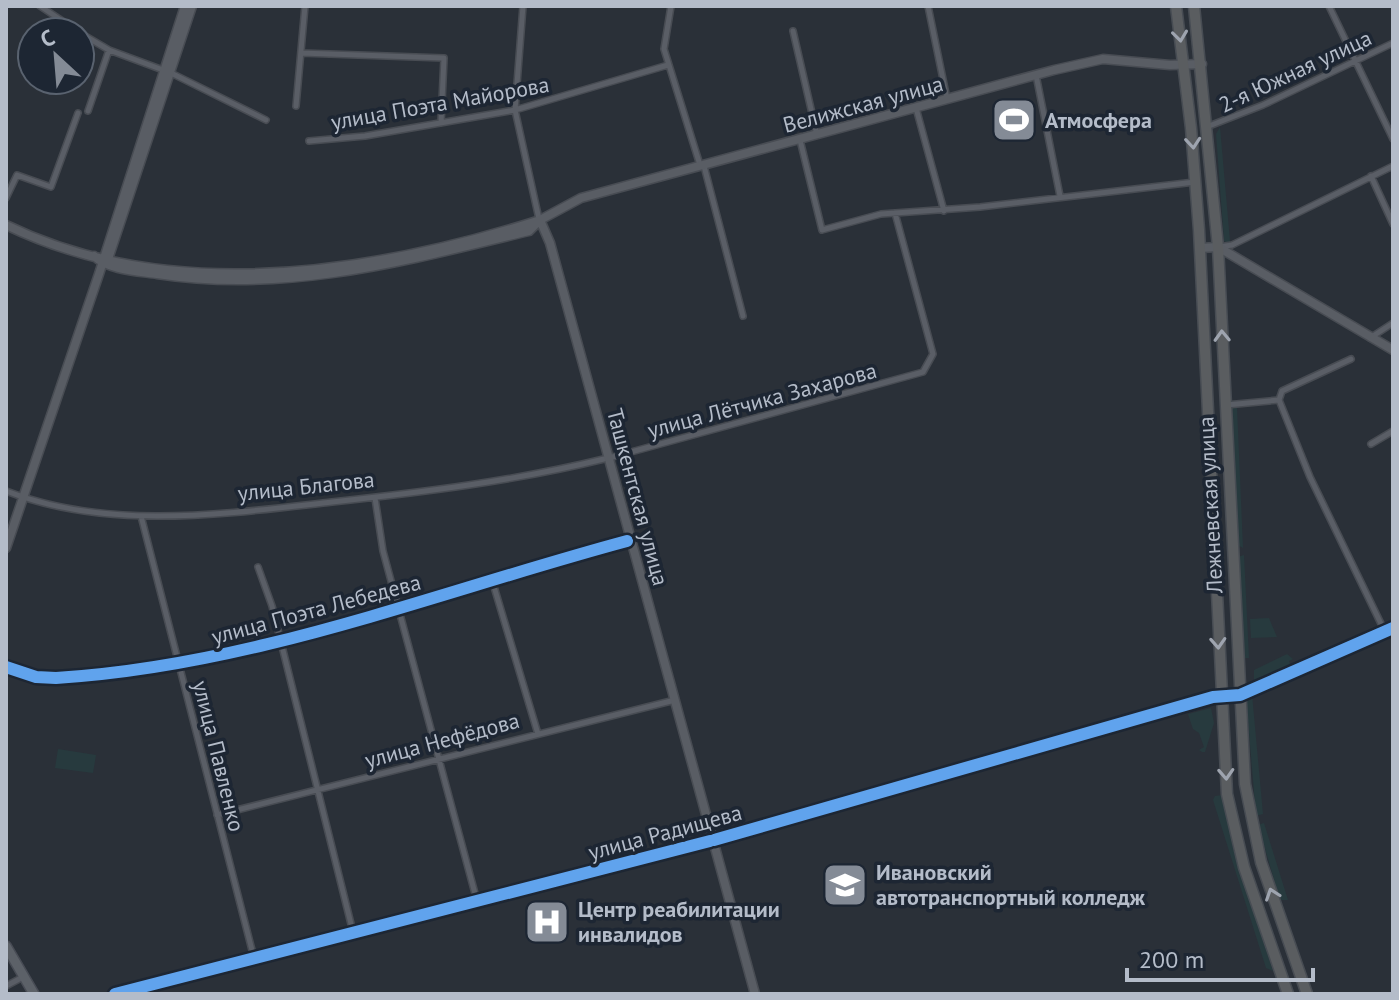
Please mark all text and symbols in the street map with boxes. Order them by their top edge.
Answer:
north arrow [16,16,96,96]
text: С [36,23,59,53]
street label: 2-я Южная улица [1214,23,1376,119]
one-way arrow [1171,29,1188,42]
street label: Велижская улица [780,69,946,139]
street label: улица Поэта Майорова [329,70,551,136]
sports icon: Атмосфера [990,96,1038,144]
place label: Атмосфера [1045,106,1152,134]
one-way arrow [1184,137,1201,150]
one-way arrow [1214,329,1231,342]
street label: улица Лётчика Захарова [644,356,880,444]
street label: Ташкентская улица [601,405,675,589]
street label: Лежневская улица [1191,416,1229,595]
street label: улица Благова [236,465,376,507]
street label: улица Поэта Лебедева [208,568,424,650]
one-way arrow [1210,638,1227,650]
street label: улица Павленко [187,678,251,834]
street label: улица Нефёдова [362,706,522,774]
one-way arrow [1217,768,1234,781]
street label: улица Радищева [585,798,745,866]
place label: Ивановский автотранспортный колледж [876,858,1146,911]
school or university icon: Ивановский автотранспортный колледж [821,861,869,909]
one-way arrow [1266,888,1282,902]
place label: Центр реабилитации инвалидов [578,895,780,948]
hospital icon: Центр реабилитации инвалидов [523,898,571,946]
scale bar [1127,932,1313,982]
text: 200 m [1139,944,1204,975]

